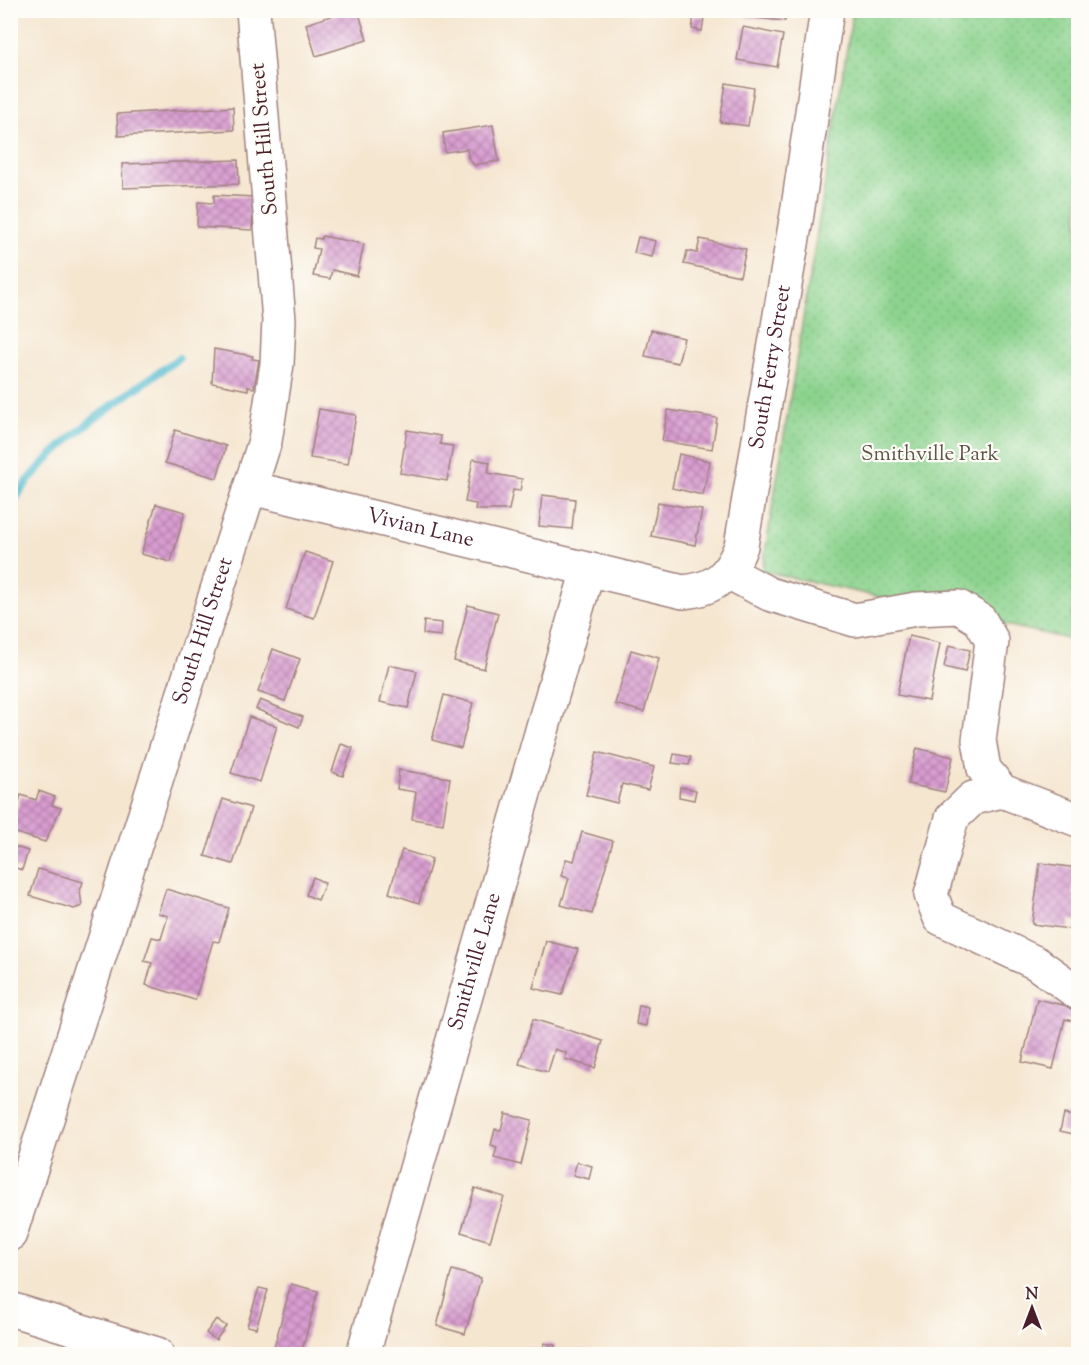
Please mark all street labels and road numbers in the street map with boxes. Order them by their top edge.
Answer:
street label: South Hill Street [243,61,287,217]
street label: South Ferry Street [743,283,800,452]
street label: Vivian Lane [363,501,477,556]
street label: South Hill Street [166,554,242,709]
street label: Smithville Lane [442,889,510,1034]

